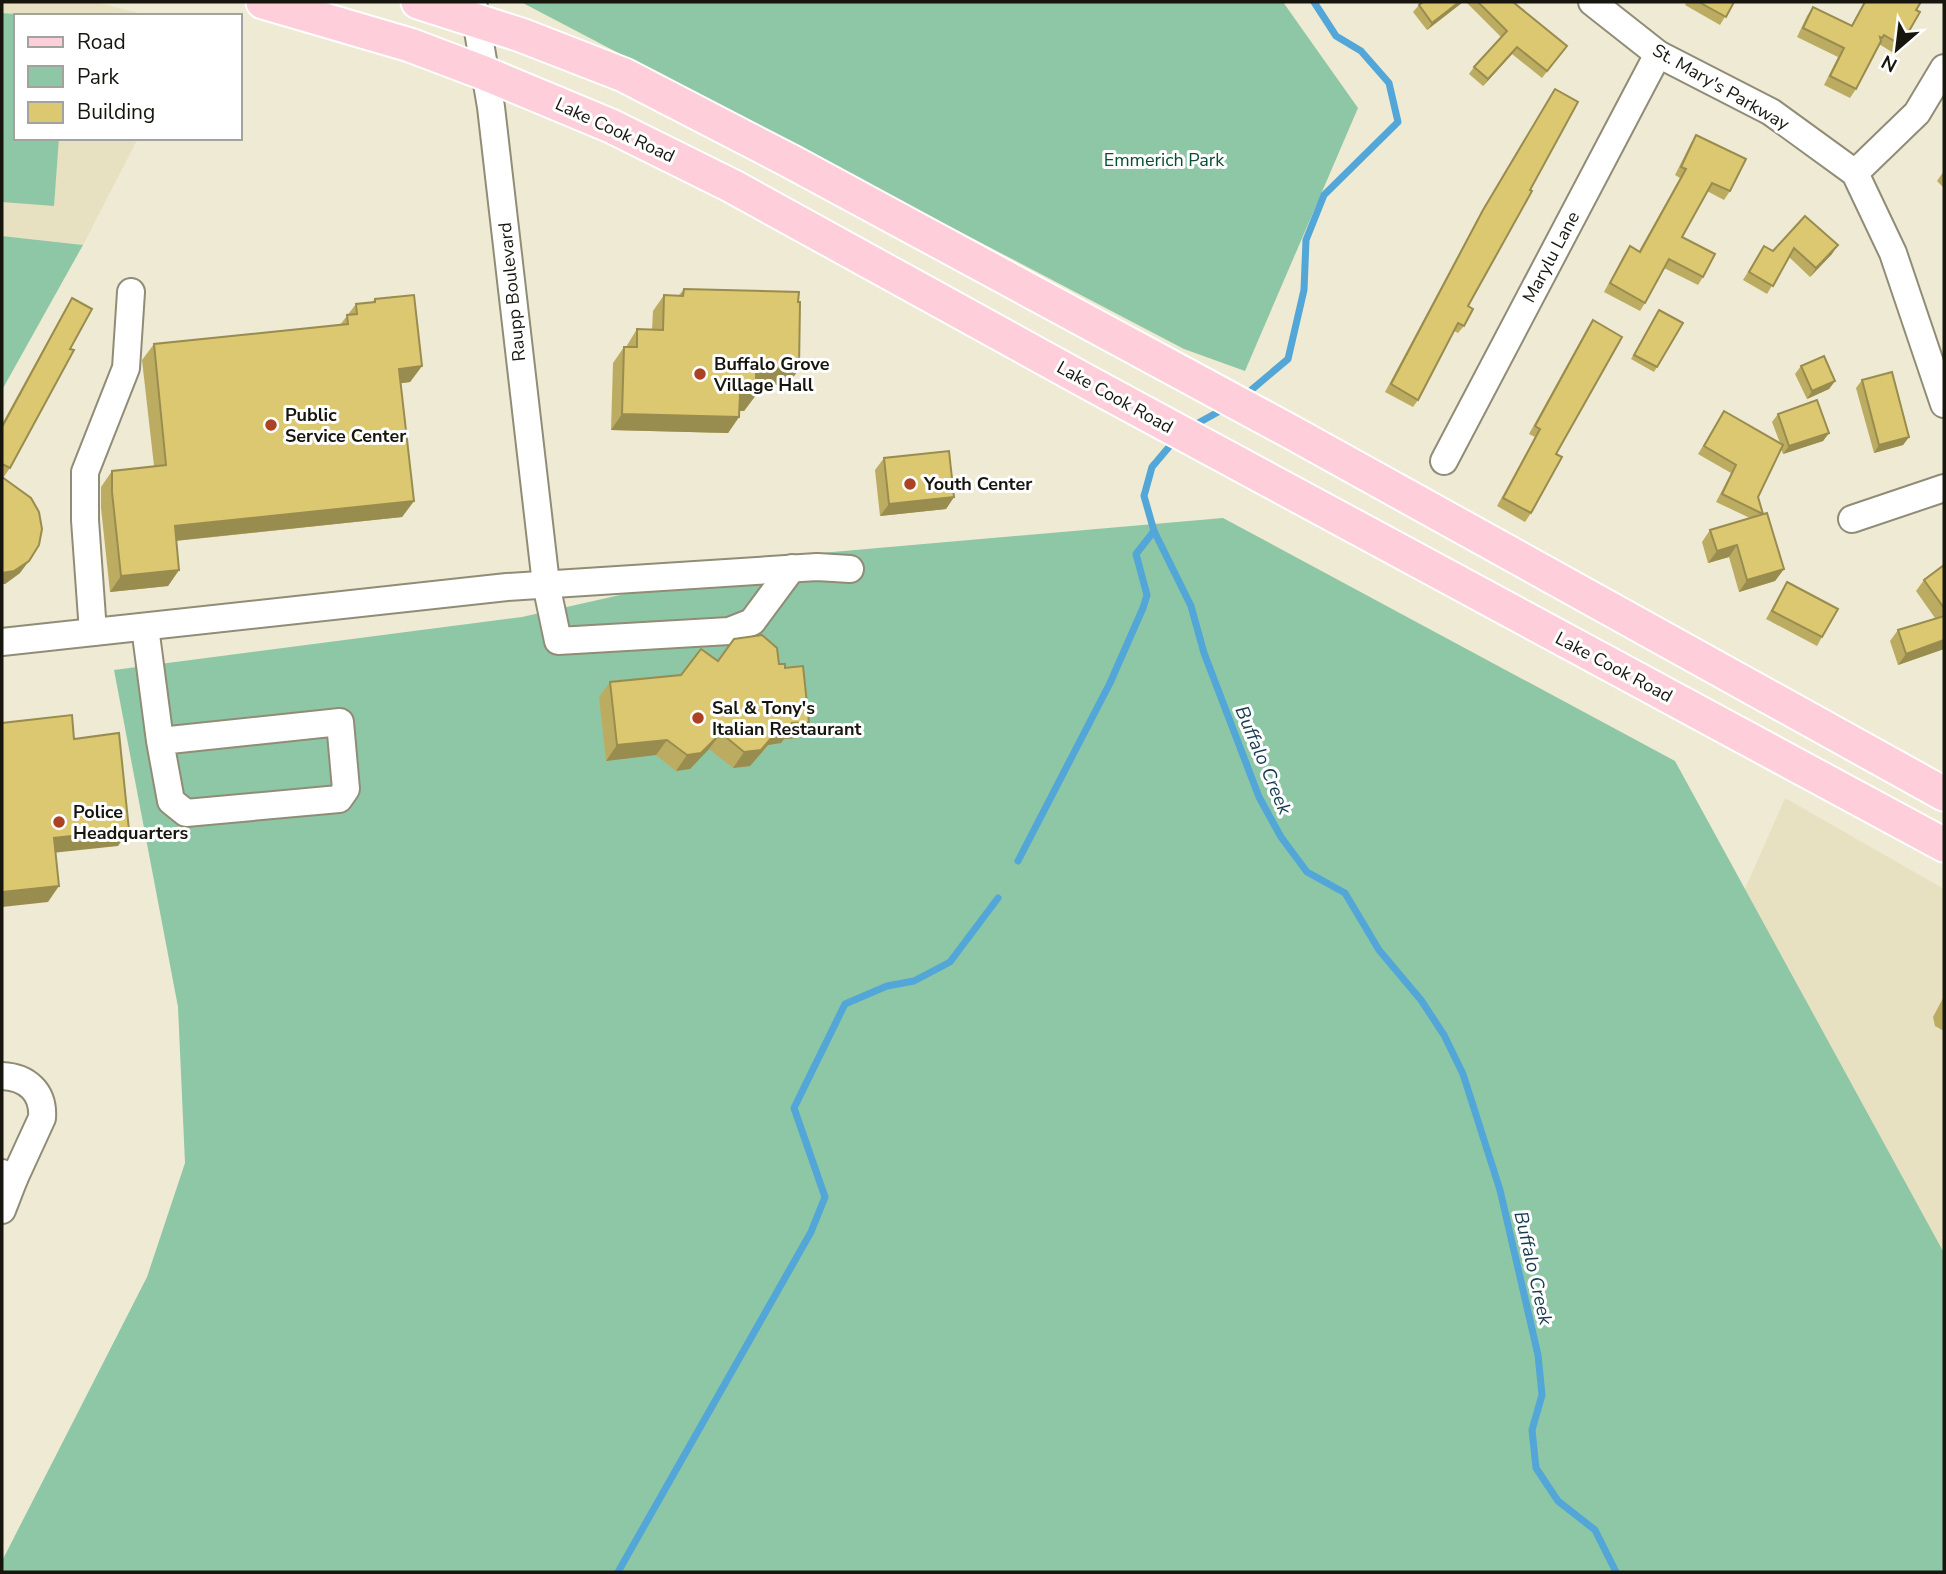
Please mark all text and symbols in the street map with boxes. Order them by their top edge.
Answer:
legend [14,14,242,140]
north arrow [1862,14,1932,84]
text: Road [77,28,126,56]
street label: St. Mary's Parkway [1648,38,1794,136]
text: N [1877,48,1902,78]
text: Park [77,63,119,91]
street label: Lake Cook Road [551,92,679,168]
text: Building [77,98,155,126]
park label: Emmerich Park [1104,148,1225,172]
street label: Marylu Lane [1517,207,1585,307]
street label: Raupp Boulevard [493,221,531,363]
place label: Buffalo Grove Village Hall [713,352,830,397]
street label: Lake Cook Road [1053,355,1177,439]
marker: Buffalo Grove Village Hall [692,366,708,382]
place label: Public Service Center [285,403,406,448]
marker: Public Service Center [263,417,279,433]
place label: Youth Center [923,472,1032,496]
marker: Youth Center [902,476,918,492]
street label: Lake Cook Road [1551,626,1677,708]
place label: Sal & Tony's Italian Restaurant [712,696,861,741]
water label: Buffalo Creek [1228,702,1298,819]
marker: Sal & Tony's Italian Restaurant [690,710,706,726]
place label: Police Headquarters [73,800,188,845]
marker: Police Headquarters [51,814,67,830]
water label: Buffalo Creek [1507,1209,1559,1328]

